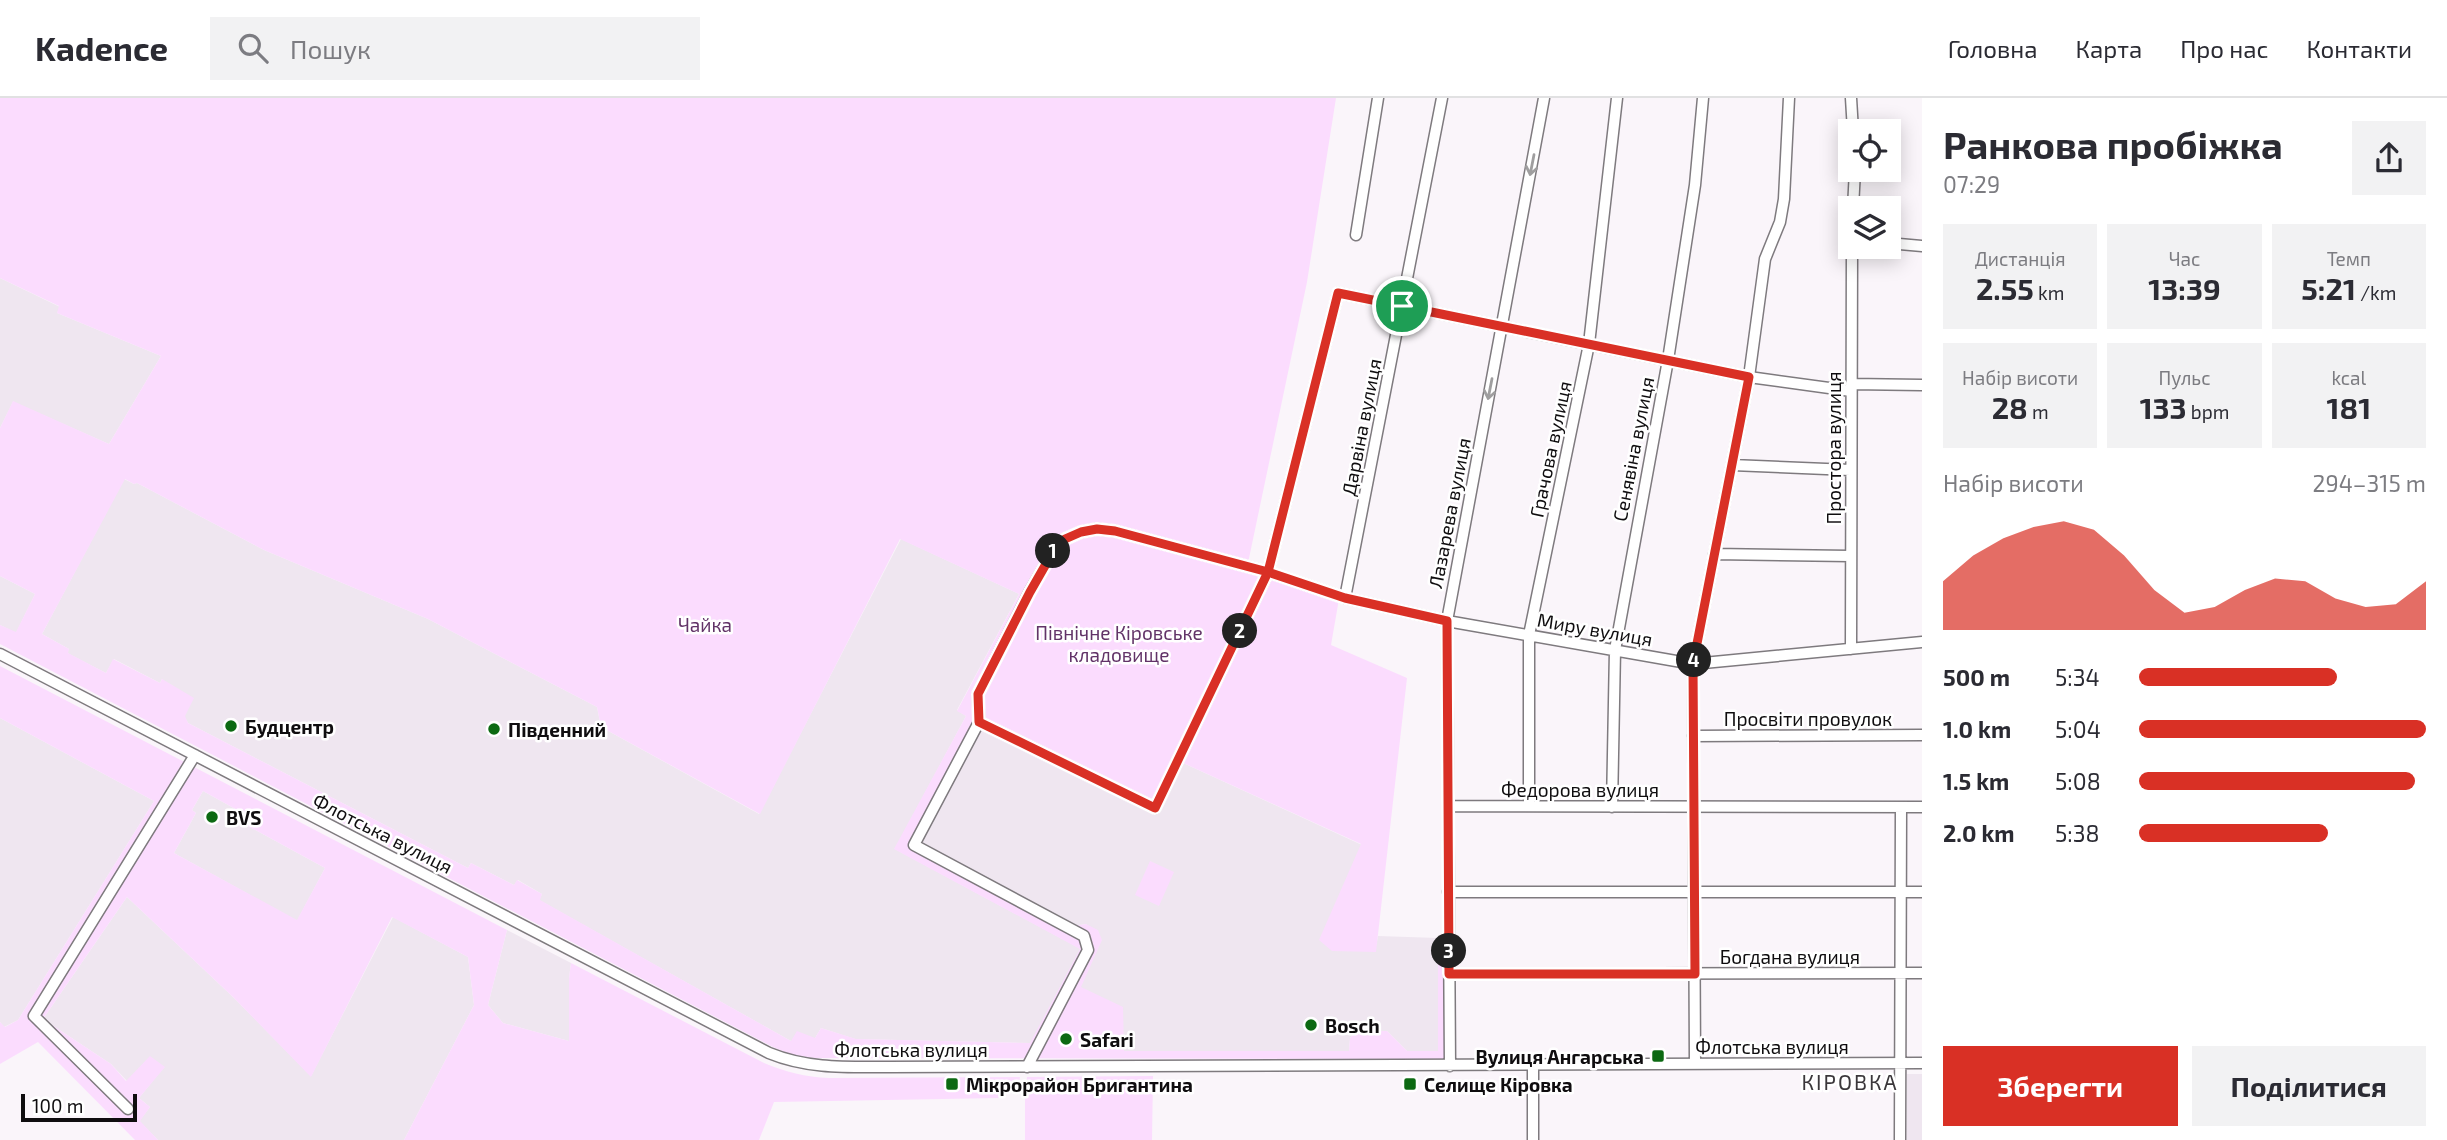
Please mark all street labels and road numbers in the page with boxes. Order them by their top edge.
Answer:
street label: Дарвіна вулиця [1336,357,1387,498]
street label: Простора вулиця [1822,371,1846,525]
street label: Сенявіна вулиця [1608,375,1659,523]
street label: Грачова вулиця [1524,379,1577,520]
street label: Лазарева вулиця [1423,436,1476,590]
street label: Миру вулиця [1535,608,1654,651]
street label: Просвіти провулок [1724,707,1892,731]
street label: Федорова вулиця [1501,778,1659,802]
street label: Флотська вулиця [309,788,457,879]
street label: Богдана вулиця [1720,945,1860,969]
street label: Флотська вулиця [1695,1035,1849,1059]
street label: Флотська вулиця [834,1038,988,1062]

